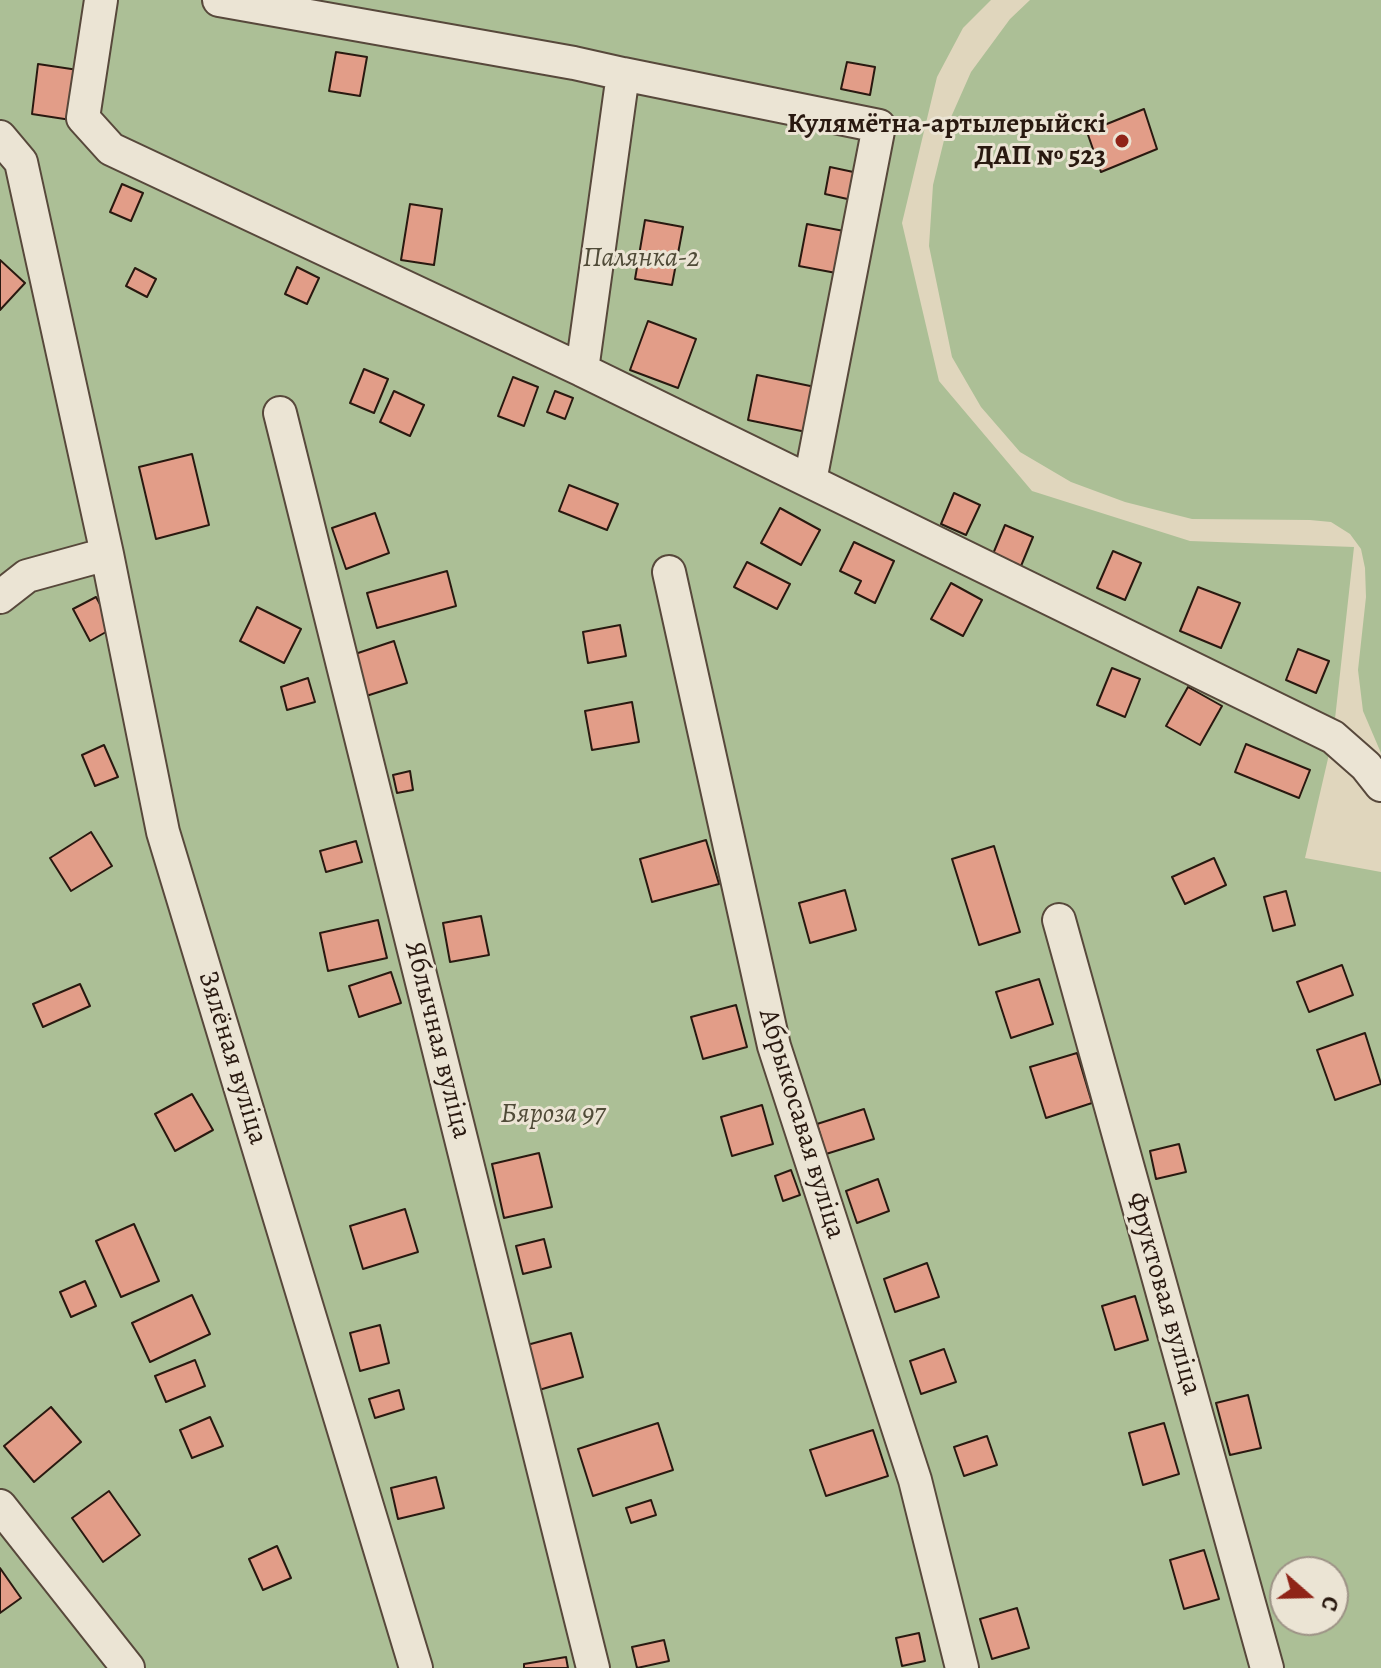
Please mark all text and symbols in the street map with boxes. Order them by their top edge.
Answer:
place label: Кулямётна-артылерыйскі ДАП № 523 [787,108,1106,174]
marker: Кулямётна-артылерыйскі ДАП № 523 [1113,132,1131,150]
park label: Палянка-2 [582,242,700,276]
street label: Яблычная вуліца [396,938,478,1142]
street label: Зялёная вуліца [190,967,274,1149]
street label: Абрыкосавая вуліца [750,1005,852,1243]
park label: Бяроза 97 [500,1098,606,1132]
street label: Фруктовая вуліца [1118,1189,1208,1399]
north arrow [1269,1556,1349,1636]
text: С [1313,1592,1346,1615]

